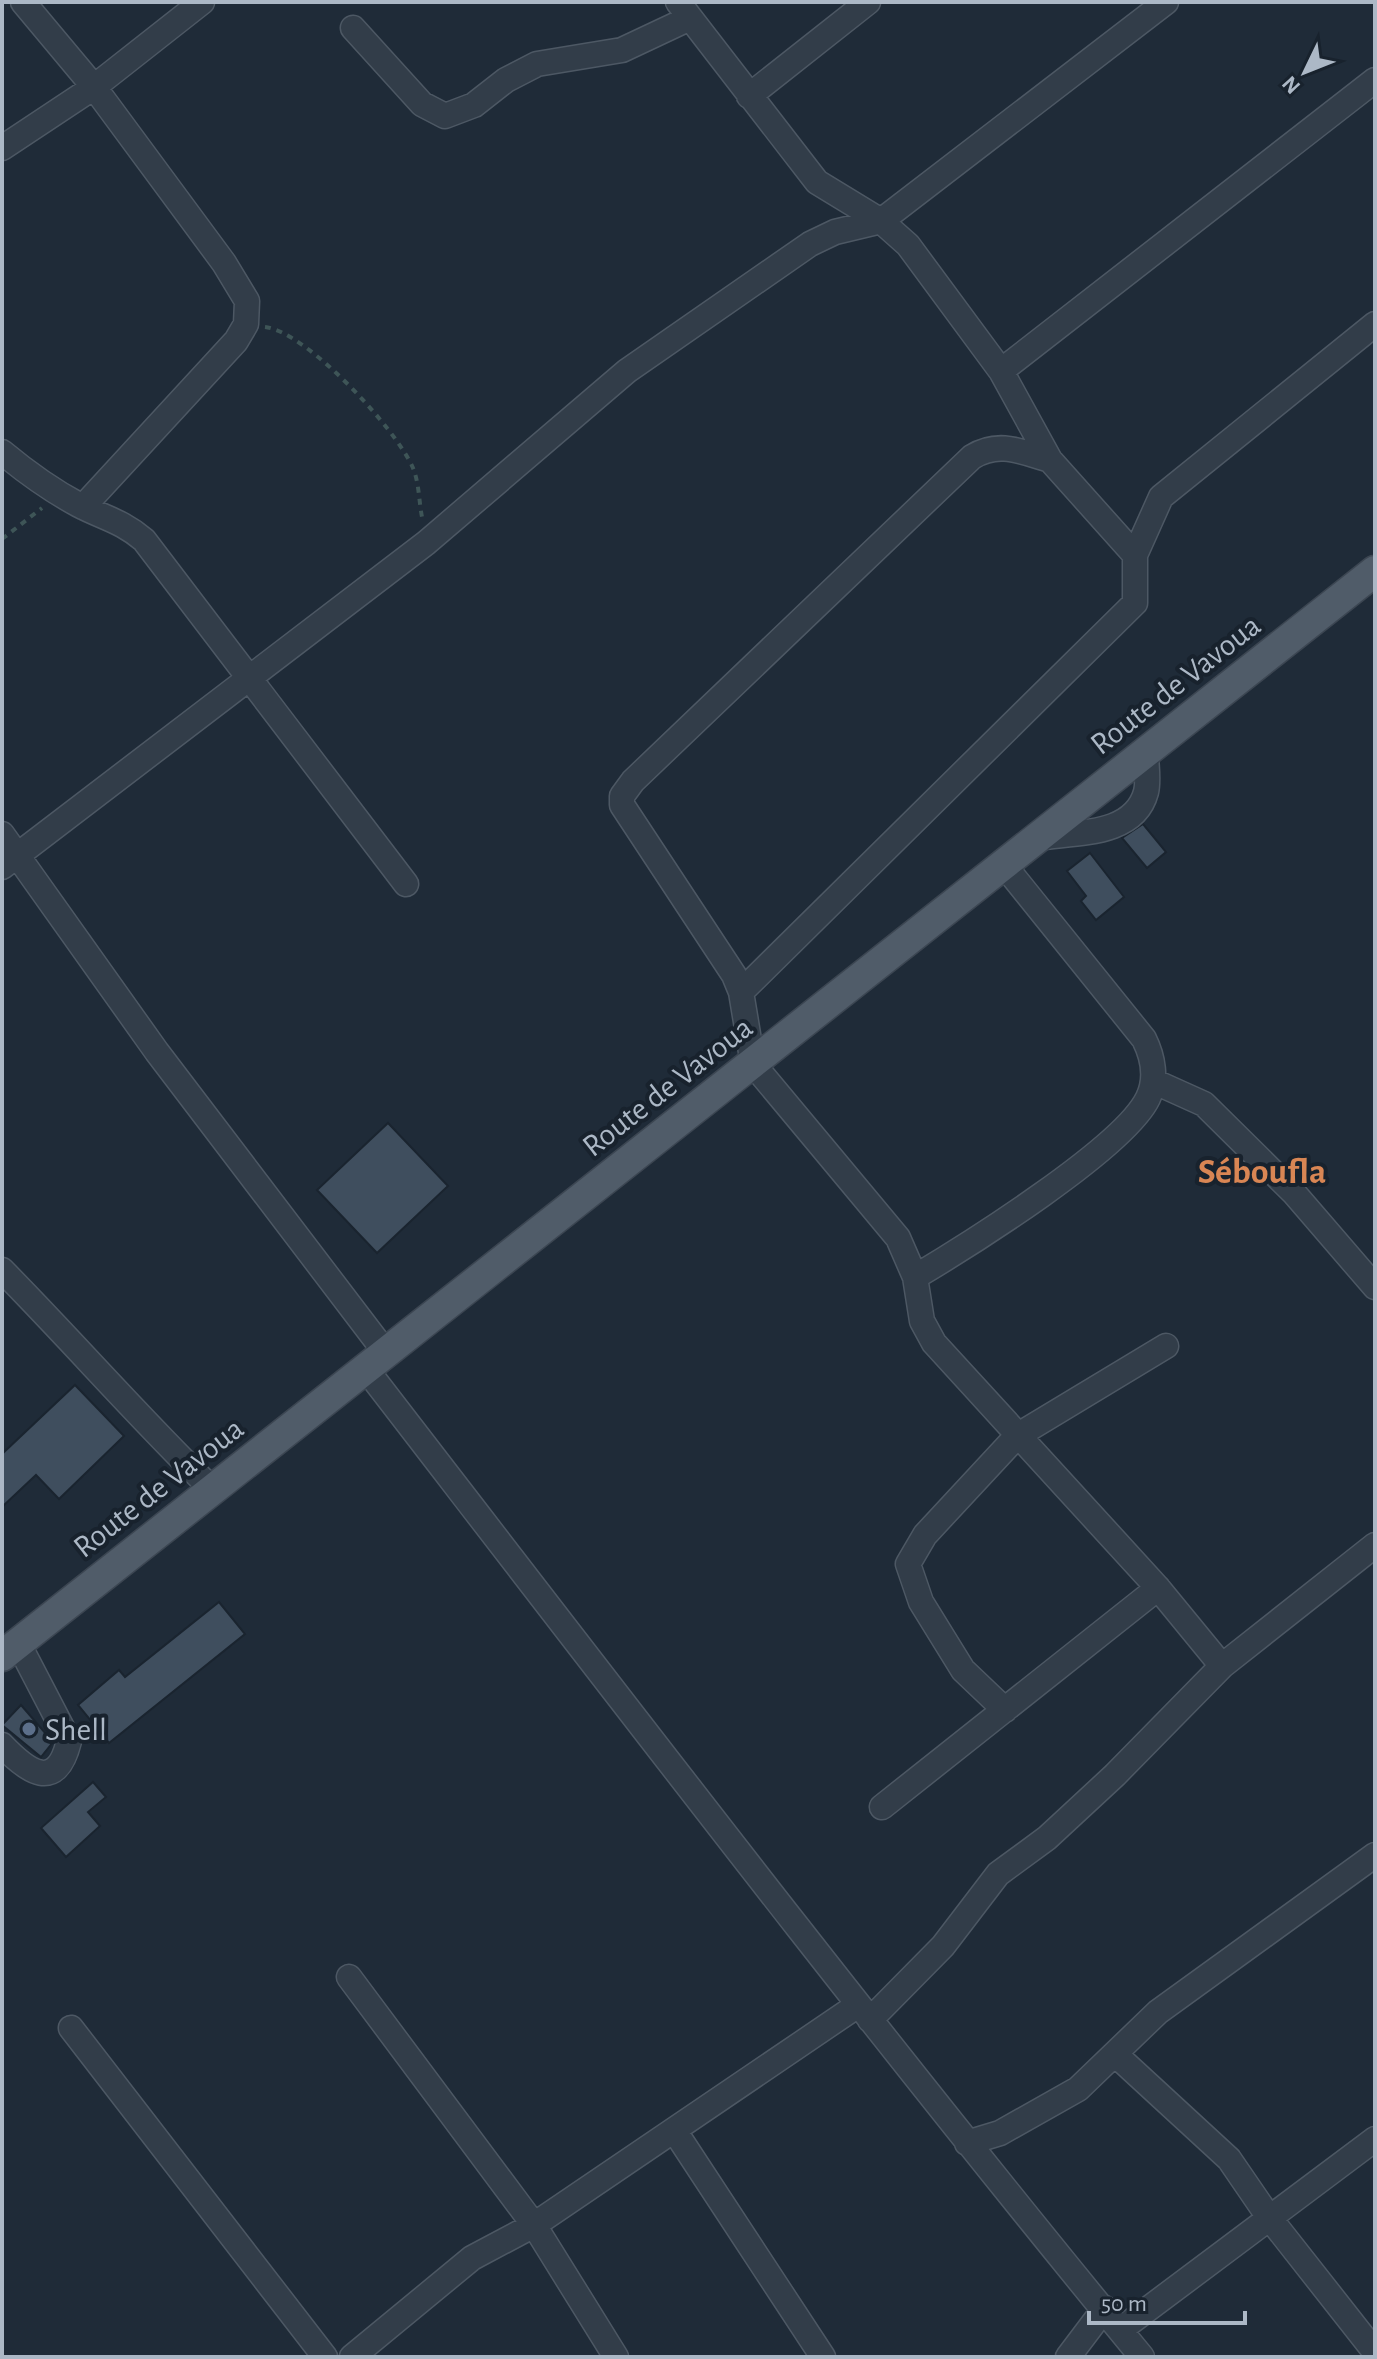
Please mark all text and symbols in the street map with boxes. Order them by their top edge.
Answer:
north arrow [1265,32,1345,112]
text: N [1278,72,1304,98]
street label: Route de Vavoua [1085,609,1266,761]
street label: Route de Vavoua [577,1011,758,1163]
district label: Séboufla [1198,1154,1326,1190]
street label: Route de Vavoua [68,1412,249,1564]
place label: Shell [45,1714,107,1746]
marker: Shell [20,1720,38,1738]
scale bar [1089,2275,1245,2325]
text: 50 m [1101,2292,1147,2316]

